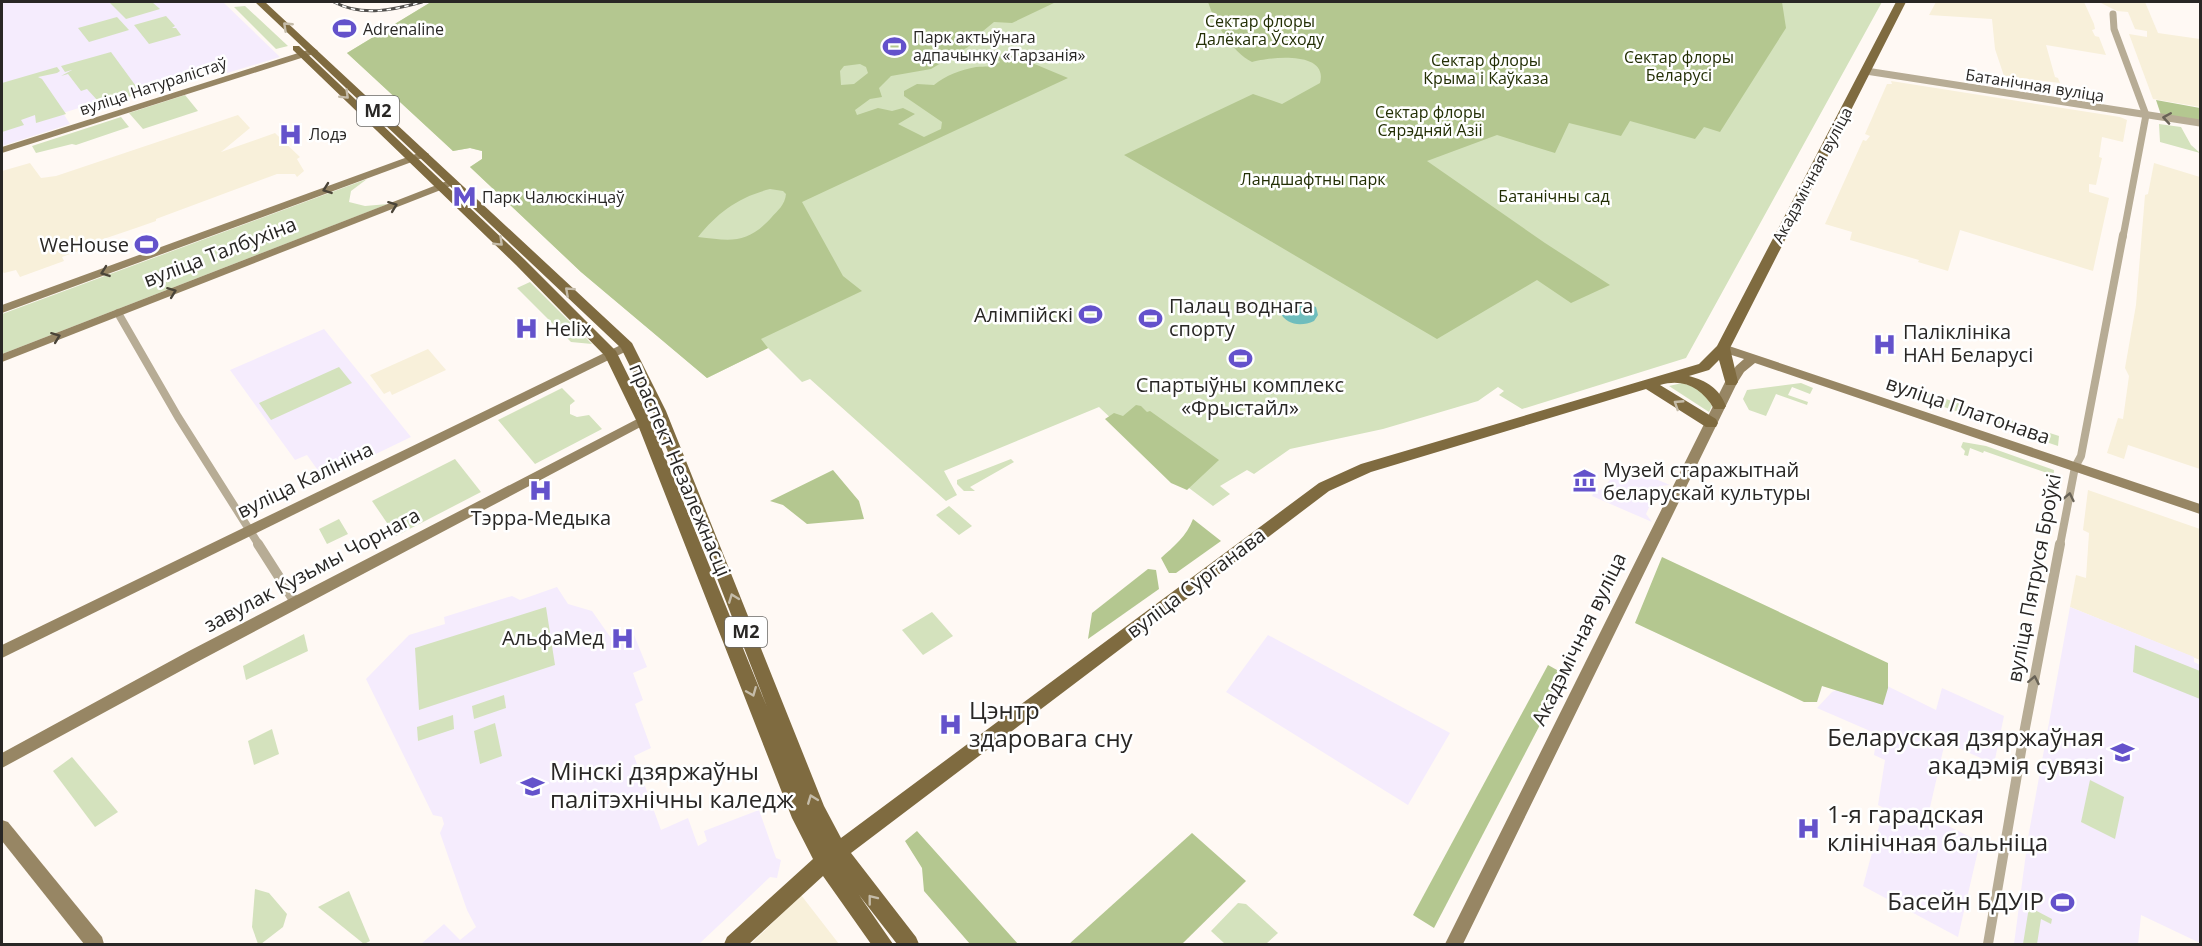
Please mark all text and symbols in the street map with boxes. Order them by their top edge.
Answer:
park label: Сектар флоры Далёкага Ўсходу [1196,10,1325,50]
sports icon: Adrenaline [332,16,358,42]
place label: Adrenaline [363,18,444,40]
one-way arrow [283,22,294,33]
place label: Парк актыўнага адпачынку «Тарзанія» [913,26,1086,66]
sports icon: Парк актыўнага адпачынку «Тарзанія» [882,33,908,59]
park label: Сектар флоры Беларусі [1624,46,1734,86]
park label: Сектар флоры Крыма і Каўказа [1423,49,1549,89]
street label: вуліца Натуралістаў [77,51,230,120]
street label: Батанічная вуліца [1964,63,2106,107]
one-way arrow [338,88,348,99]
road number: М2 [357,96,399,126]
park label: Сектар флоры Сярэдняй Азіі [1375,101,1485,141]
street label: Акадэмічная вуліца [1767,103,1857,247]
one-way arrow [2163,113,2172,125]
hospital icon: Лодэ [278,121,304,147]
place label: Лодэ [309,123,347,145]
park label: Ландшафтны парк [1241,168,1386,190]
one-way arrow [322,182,333,195]
metro station icon: Парк Чалюскінцаў [451,184,477,210]
park label: Батанічны сад [1498,185,1610,207]
place label: Парк Чалюскінцаў [482,186,625,208]
one-way arrow [387,201,398,213]
street label: вуліца Талбухіна [140,210,300,293]
place label: WeHouse [39,231,129,258]
sports icon: WeHouse [134,232,160,258]
one-way arrow [493,235,503,246]
one-way arrow [100,264,110,277]
one-way arrow [166,287,177,299]
one-way arrow [565,287,576,298]
place label: Палац воднага спорту [1169,292,1313,342]
place label: Алімпійскі [974,301,1073,328]
sports icon: Алімпійскі [1078,302,1104,328]
sports icon: Палац воднага спорту [1138,305,1164,331]
place label: Helix [545,315,592,342]
hospital icon: Helix [514,316,540,342]
place label: Паліклініка НАН Беларусі [1903,318,2033,368]
one-way arrow [50,331,61,344]
hospital icon: Паліклініка НАН Беларусі [1872,331,1898,357]
sports icon: Спартыўны комплекс «Фрыстайл» [1227,345,1253,371]
street label: праспект Незалежнасці [623,359,738,580]
street label: вуліца Платонава [1883,369,2054,450]
place label: Спартыўны комплекс «Фрыстайл» [1136,371,1344,421]
one-way arrow [1674,399,1684,411]
street label: вуліца Калініна [232,435,377,524]
place label: Музей старажытнай беларускай культуры [1603,456,1811,506]
museum icon: Музей старажытнай беларускай культуры [1572,468,1598,494]
street label: вуліца Пятруся Броўкі [2000,471,2067,684]
hospital icon: Тэрра-Медыка [528,478,554,504]
one-way arrow [2062,492,2075,502]
street label: завулак Кузьмы Чорнага [199,501,424,638]
place label: Тэрра-Медыка [471,504,611,531]
street label: вуліца Сурганава [1121,521,1271,644]
street label: Акадэмічная вуліца [1525,548,1632,730]
one-way arrow [728,593,740,604]
road number: М2 [725,617,767,647]
place label: АльфаМед [502,624,604,651]
hospital icon: АльфаМед [609,625,635,651]
one-way arrow [2027,676,2040,686]
one-way arrow [745,686,757,697]
place label: Цэнтр здаровага сну [969,693,1134,754]
hospital icon: Цэнтр здаровага сну [938,712,964,738]
place label: Беларуская дзяржаўная акадэмія сувязі [1827,720,2104,781]
school or university icon: Беларуская дзяржаўная акадэмія сувязі [2109,739,2135,765]
place label: Мінскі дзяржаўны палітэхнічны каледж [550,754,794,815]
school or university icon: Мінскі дзяржаўны палітэхнічны каледж [519,773,545,799]
one-way arrow [807,794,819,805]
place label: 1-я гарадская клінічная бальніца [1827,797,2048,858]
hospital icon: 1-я гарадская клінічная бальніца [1796,816,1822,842]
place label: Басейн БДУІР [1887,884,2044,917]
sports icon: Басейн БДУІР [2049,889,2075,915]
one-way arrow [869,894,880,905]

